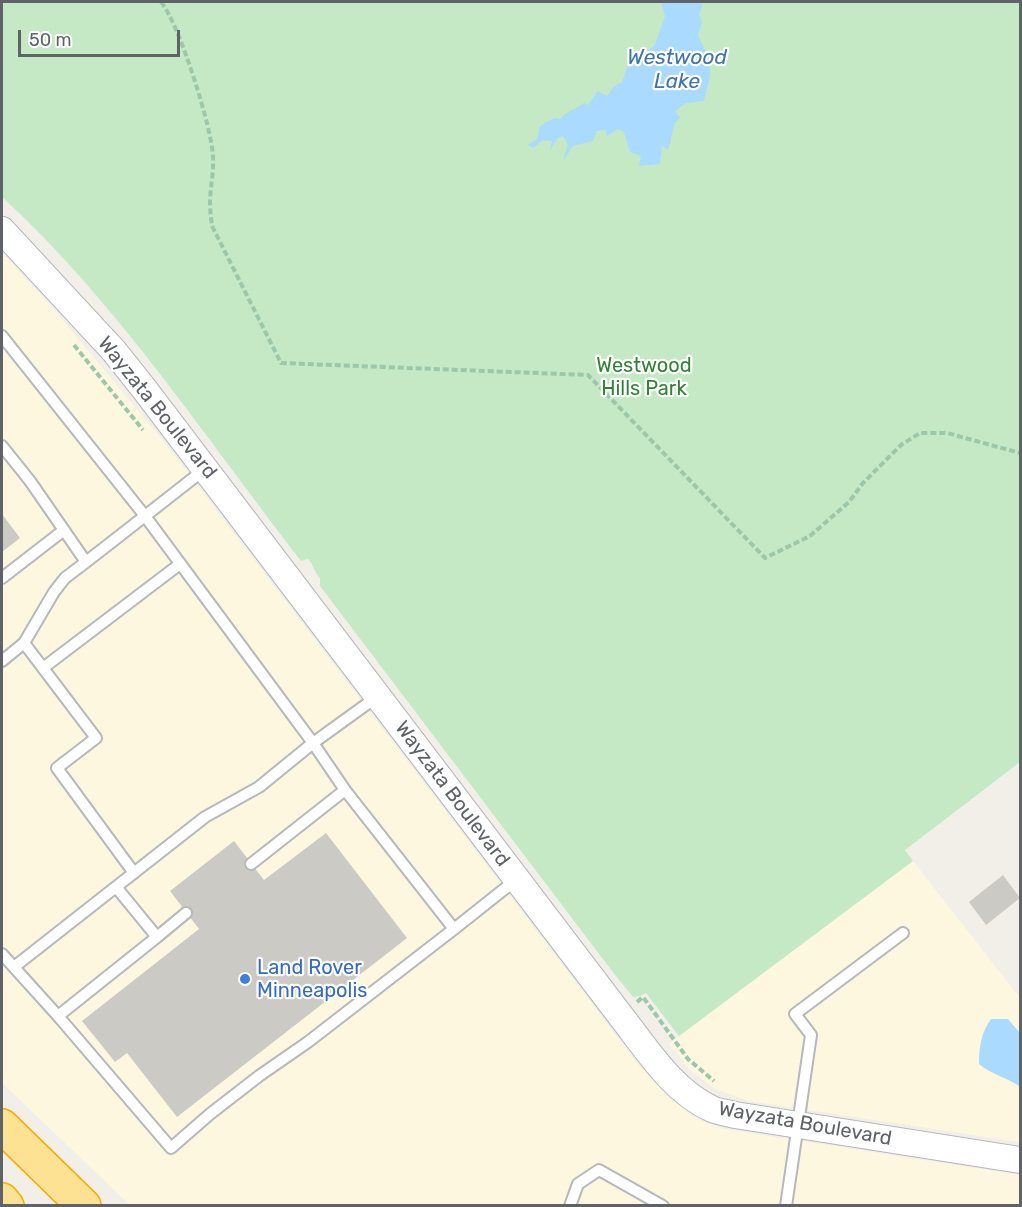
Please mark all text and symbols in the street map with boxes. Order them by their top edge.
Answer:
scale bar [21,18,183,56]
text: 50 m [29,29,72,51]
water label: Westwood Lake [627,45,727,95]
street label: Wayzata Boulevard [92,332,222,484]
park label: Westwood Hills Park [596,354,692,401]
street label: Wayzata Boulevard [389,717,515,871]
place label: Land Rover Minneapolis [257,956,367,1003]
marker: Land Rover Minneapolis [238,972,252,986]
street label: Wayzata Boulevard [716,1097,894,1151]

